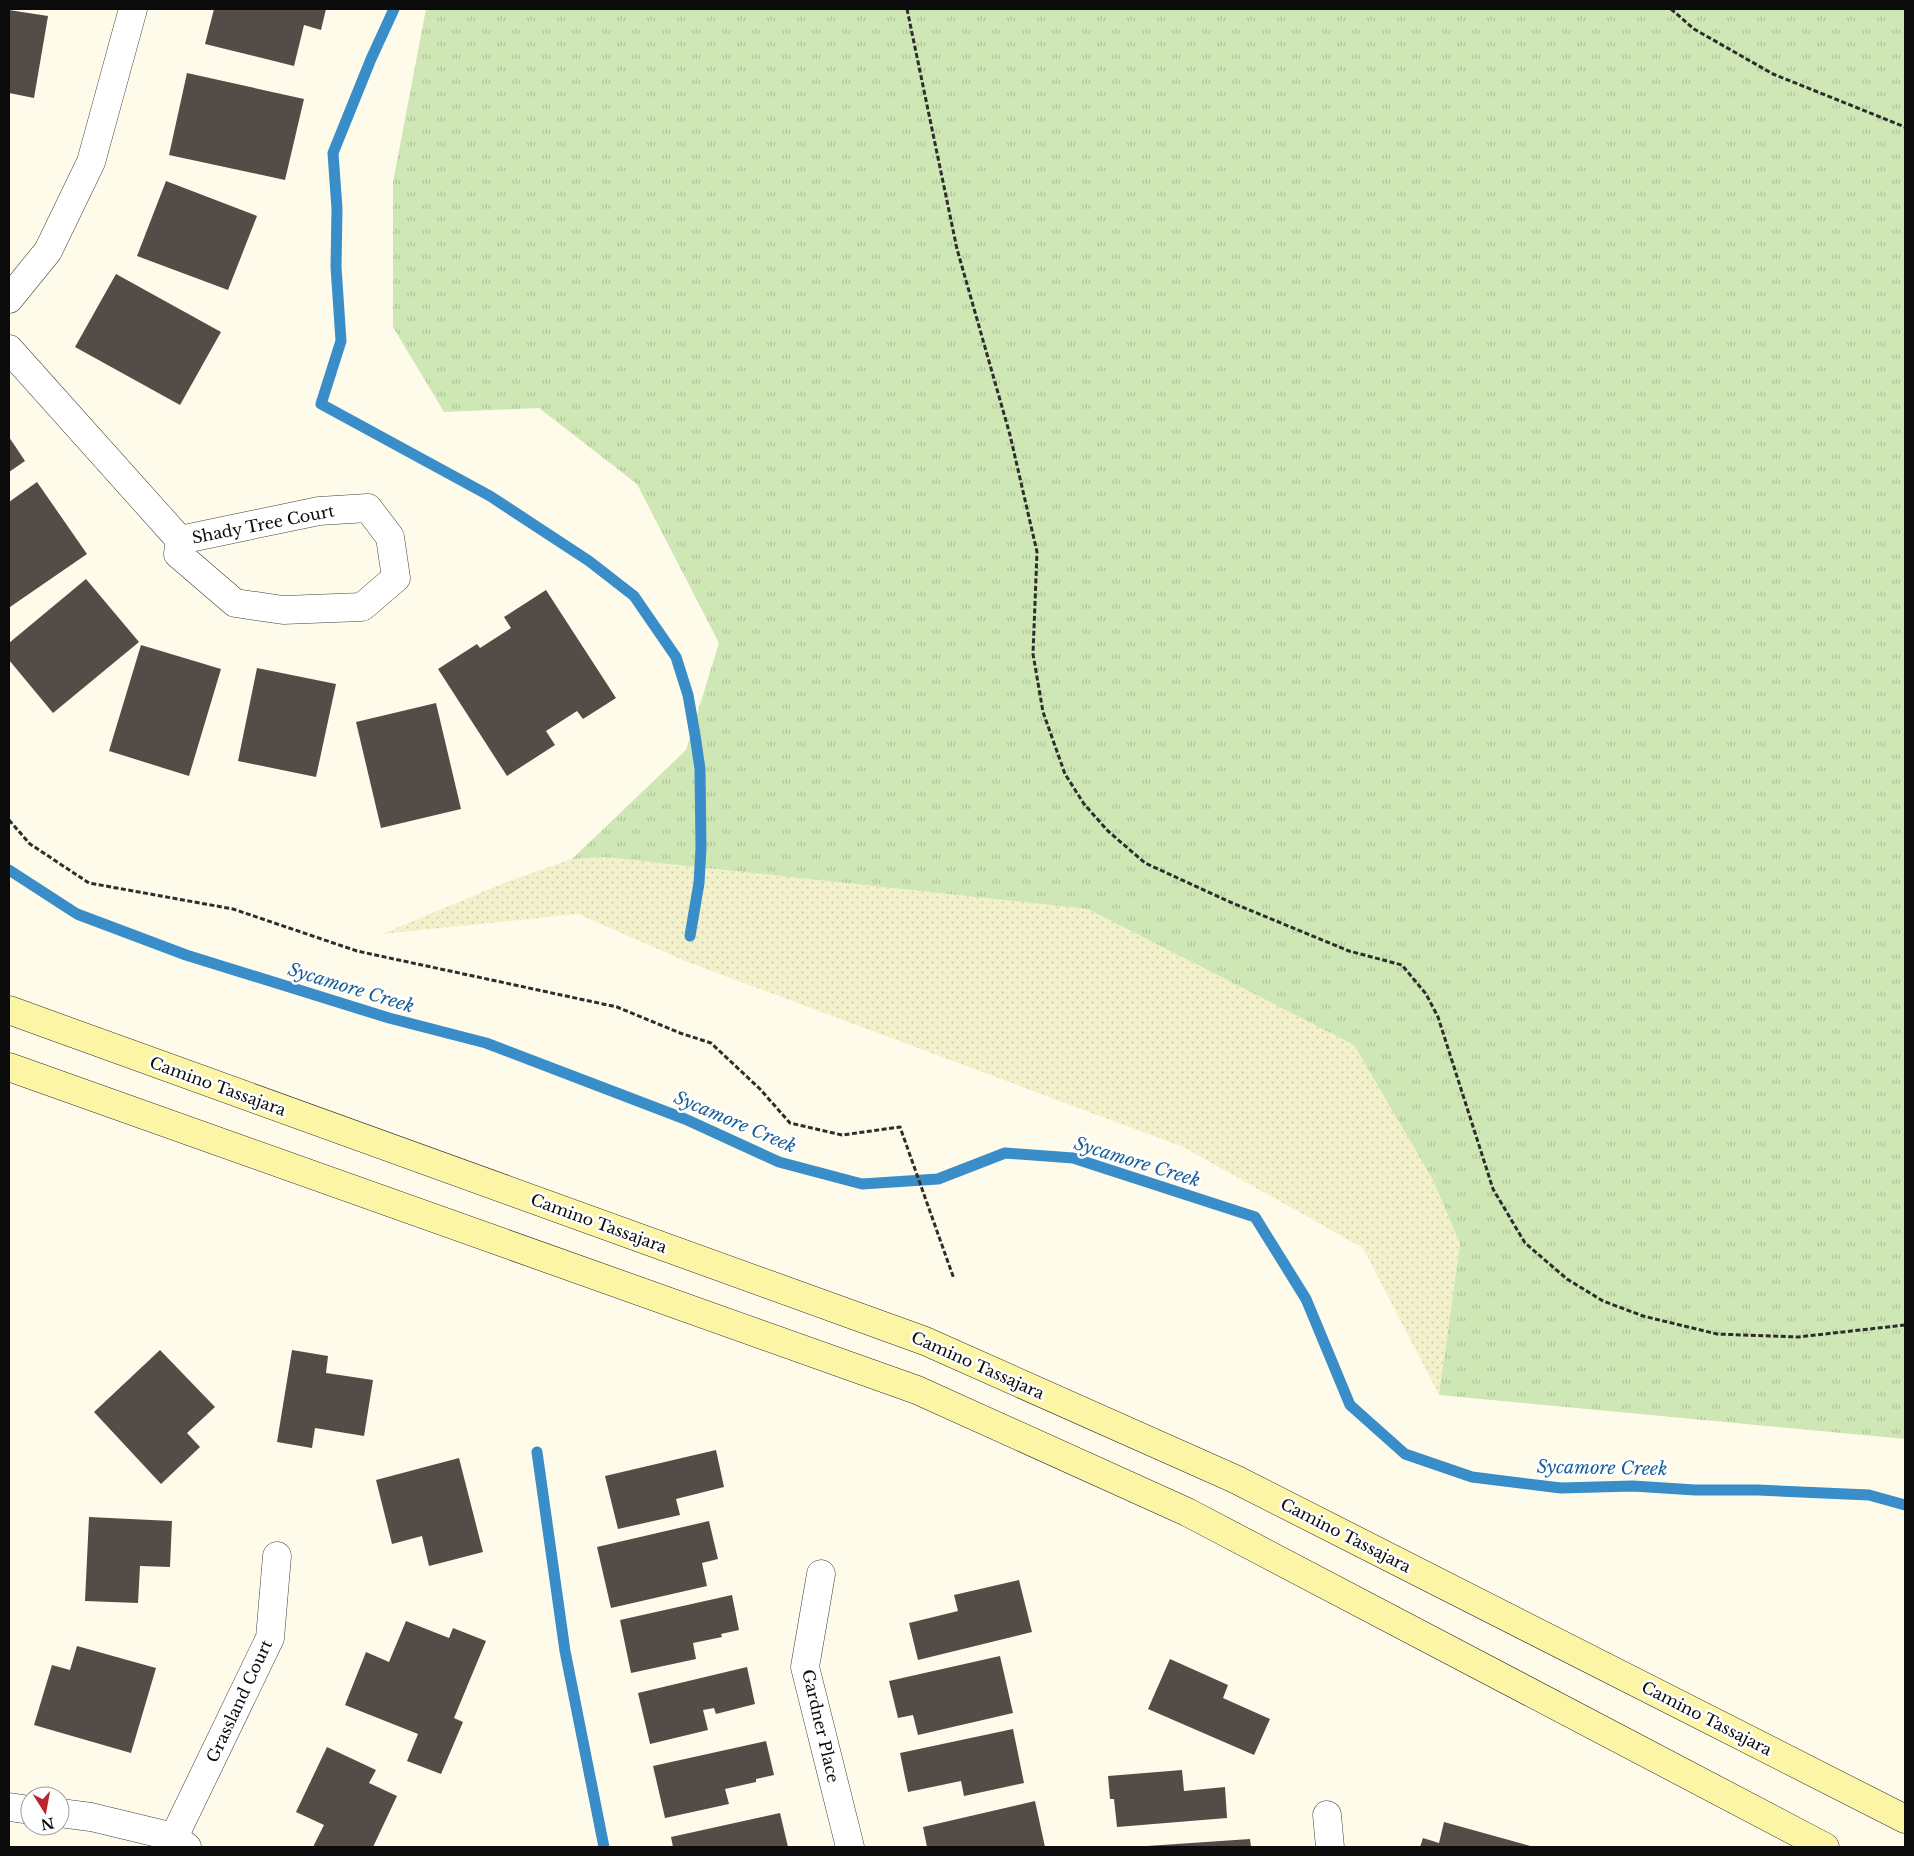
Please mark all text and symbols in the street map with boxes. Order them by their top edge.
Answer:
street label: Shady Tree Court [190,500,336,548]
water label: Sycamore Creek [285,958,417,1018]
street label: Camino Tassajara [147,1052,289,1120]
water label: Sycamore Creek [671,1086,799,1158]
water label: Sycamore Creek [1071,1132,1203,1192]
street label: Camino Tassajara [528,1189,670,1257]
street label: Camino Tassajara [908,1327,1048,1403]
water label: Sycamore Creek [1536,1456,1668,1480]
street label: Camino Tassajara [1277,1493,1415,1577]
street label: Grassland Court [202,1636,276,1766]
street label: Gardner Place [798,1667,844,1785]
street label: Camino Tassajara [1638,1676,1776,1760]
north arrow [20,1786,70,1836]
text: N [39,1814,56,1834]

